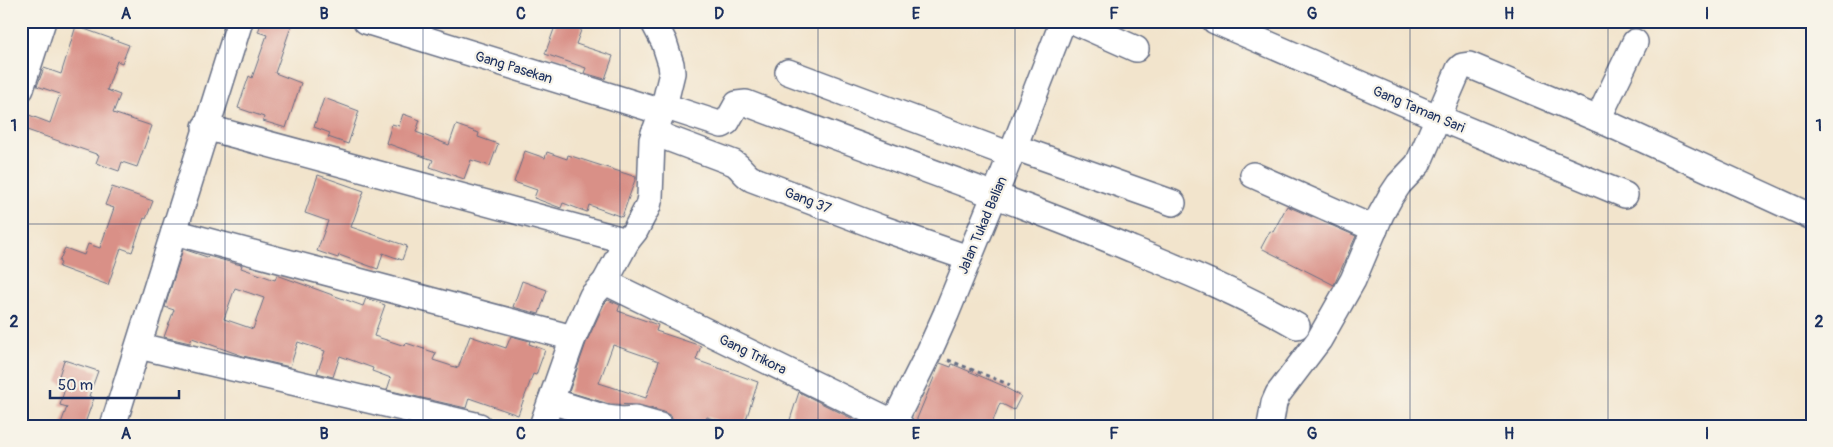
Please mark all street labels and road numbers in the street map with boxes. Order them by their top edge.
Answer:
street label: Gang Pasekan [473,48,555,87]
street label: Gang Taman Sari [1370,82,1468,137]
street label: Jalan Tukad Balian [954,174,1011,277]
street label: Gang 37 [782,184,834,217]
street label: Gang Trikora [716,331,789,378]

